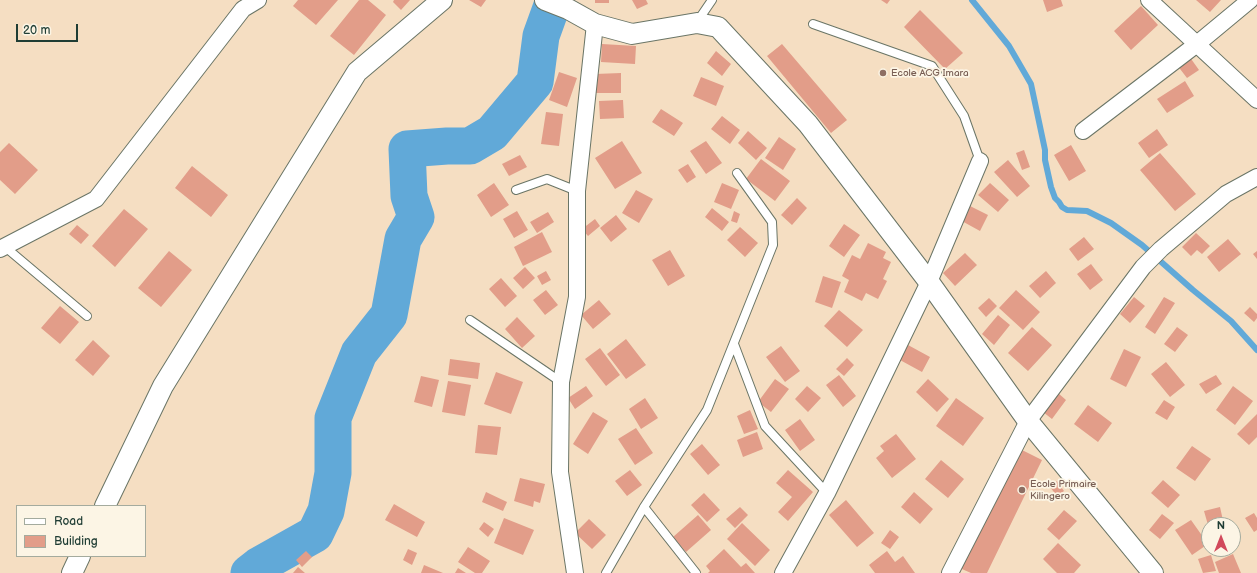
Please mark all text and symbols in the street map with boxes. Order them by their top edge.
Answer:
scale bar [18,16,80,42]
text: 20 m [23,23,50,38]
place label: Ecole ACG Imara [891,67,969,79]
marker: Ecole ACG Imara [878,68,888,78]
place label: Ecole Primaire Kilingero [1030,478,1096,502]
marker: Ecole Primaire Kilingero [1017,485,1027,495]
legend [16,505,146,557]
text: Road [54,514,83,529]
north arrow [1201,517,1241,557]
text: N [1217,519,1225,532]
text: Building [54,534,98,549]

